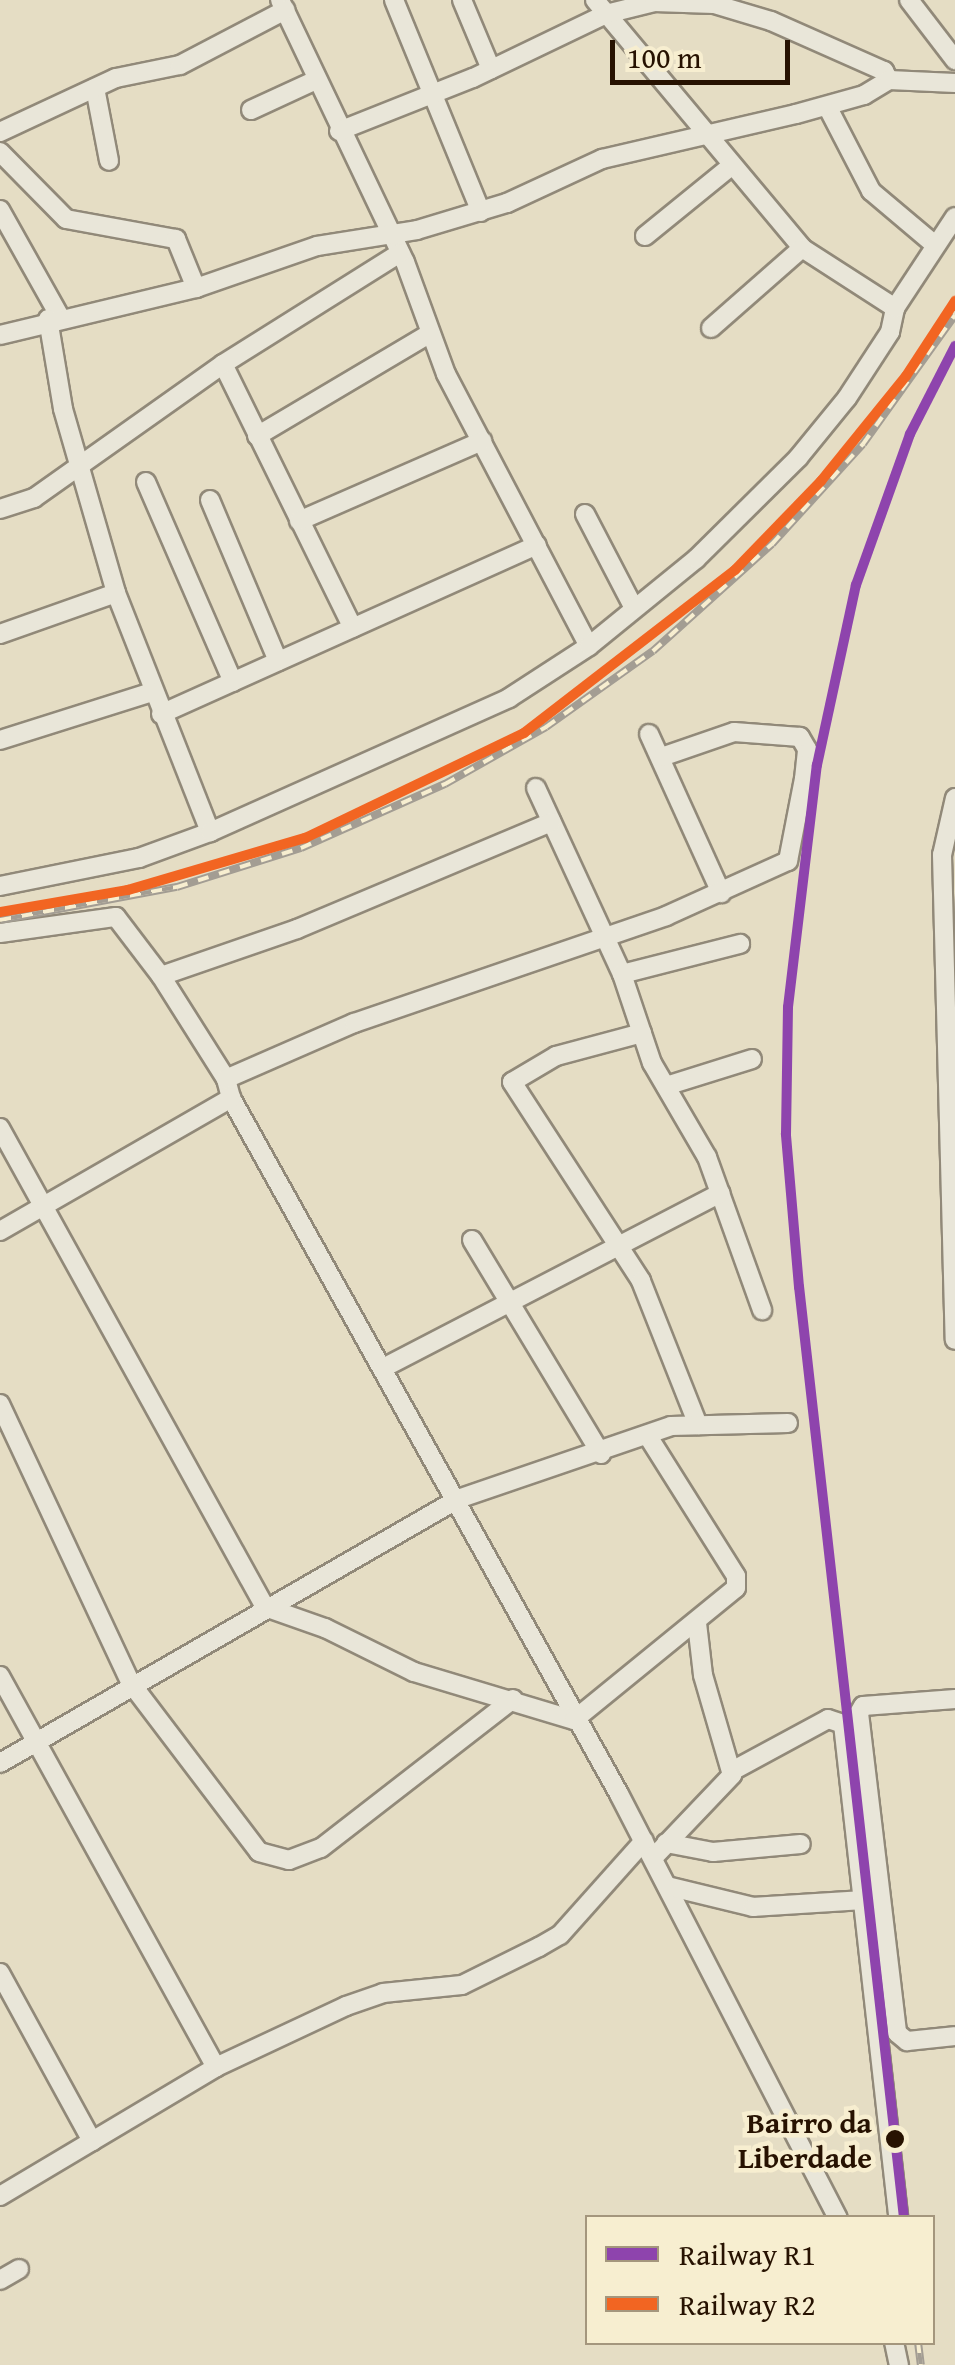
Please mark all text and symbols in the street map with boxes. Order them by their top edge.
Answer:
scale bar [615,20,795,82]
text: 100 m [627,35,701,79]
place label: Bairro da Liberdade [738,2104,872,2174]
marker: Bairro da Liberdade [882,2126,908,2152]
legend [585,2215,935,2345]
text: Railway R1 [679,2232,816,2276]
text: Railway R2 [679,2282,816,2326]

